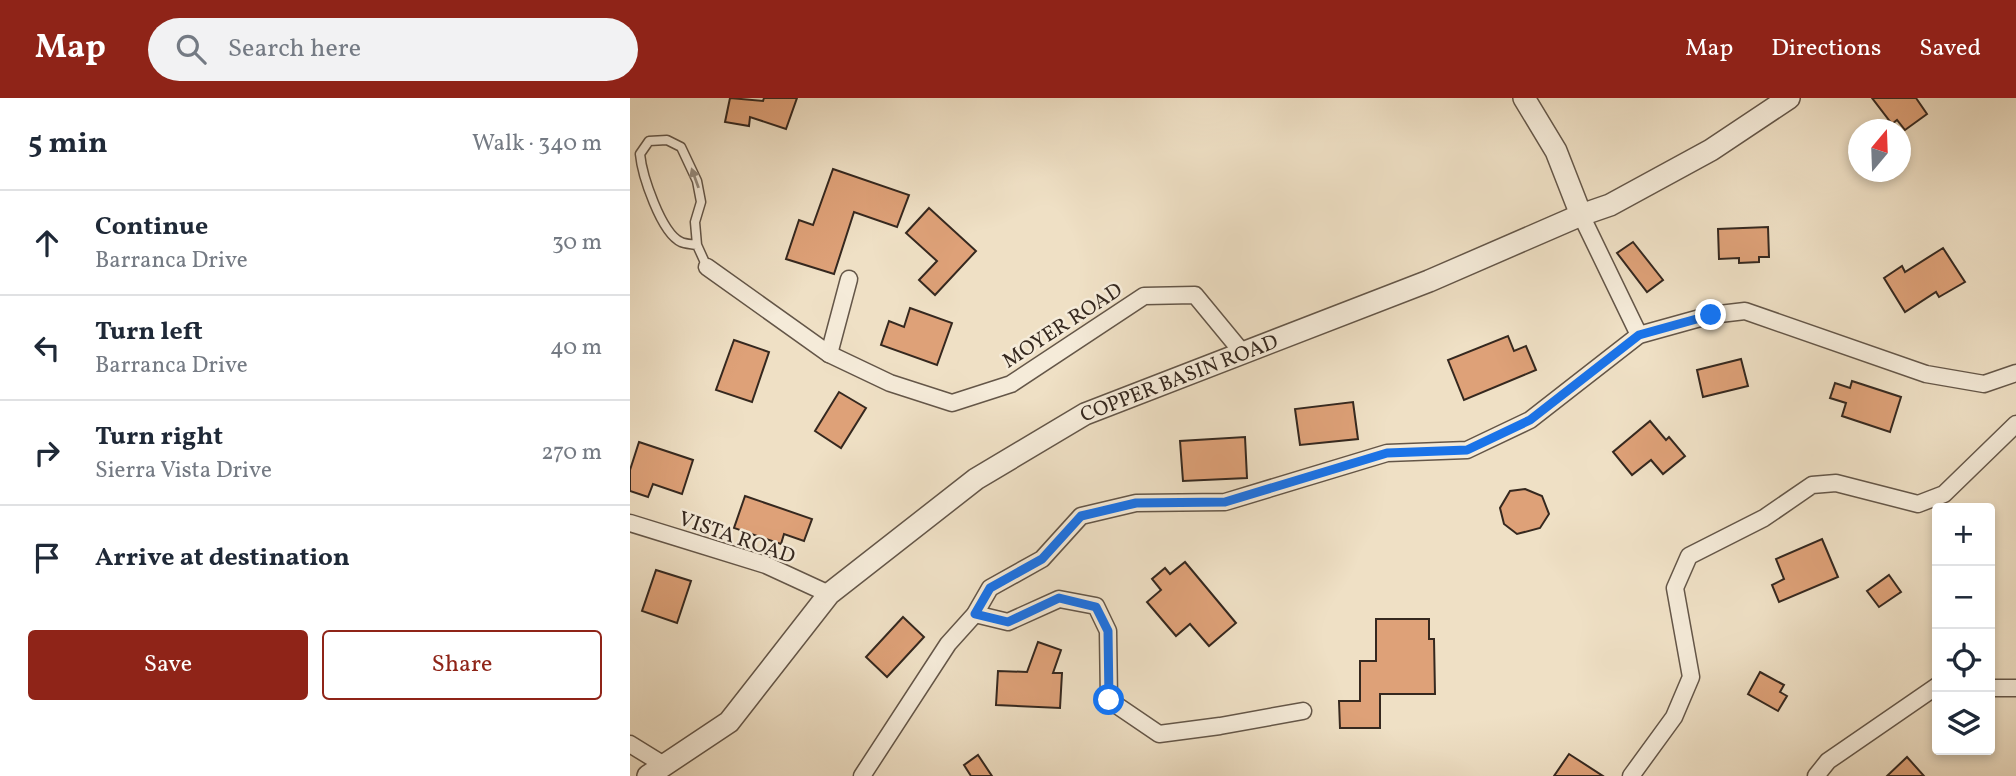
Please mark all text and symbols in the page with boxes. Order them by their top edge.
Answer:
search box [148,18,638,81]
text: Map [35,26,106,72]
icon: search [172,30,210,68]
text: Search here [228,31,361,67]
text: Map [1685,32,1733,66]
text: Directions [1771,32,1881,66]
text: Saved [1919,32,1981,66]
north arrow [1848,119,1911,182]
text: 5 min [28,123,108,165]
text: Walk · 340 m [472,128,602,160]
one-way arrow [689,168,700,189]
text: Continue [95,209,208,245]
icon: ahead [28,224,66,262]
text: 30 m [552,227,602,259]
text: Barranca Drive [95,245,248,277]
street label: MOYER ROAD [997,276,1129,376]
route end [1695,299,1726,330]
text: Turn left [95,314,203,350]
street label: COPPER BASIN ROAD [1076,328,1283,430]
icon: left [28,329,66,367]
text: 40 m [550,332,602,364]
text: Barranca Drive [95,350,248,382]
text: Turn right [95,419,223,455]
icon: right [28,434,66,472]
text: 270 m [541,437,602,469]
text: Sierra Vista Drive [95,455,272,487]
map controls [1932,503,1995,755]
button: + [1932,503,1995,566]
street label: VISTA ROAD [674,505,799,572]
icon: arrive [28,539,66,577]
text: Arrive at destination [95,540,350,576]
button: − [1932,566,1995,629]
button: locate [1932,629,1995,692]
button: Save [28,630,308,700]
button: Share [322,630,602,700]
route start [1093,684,1124,715]
button: layers [1932,692,1995,755]

